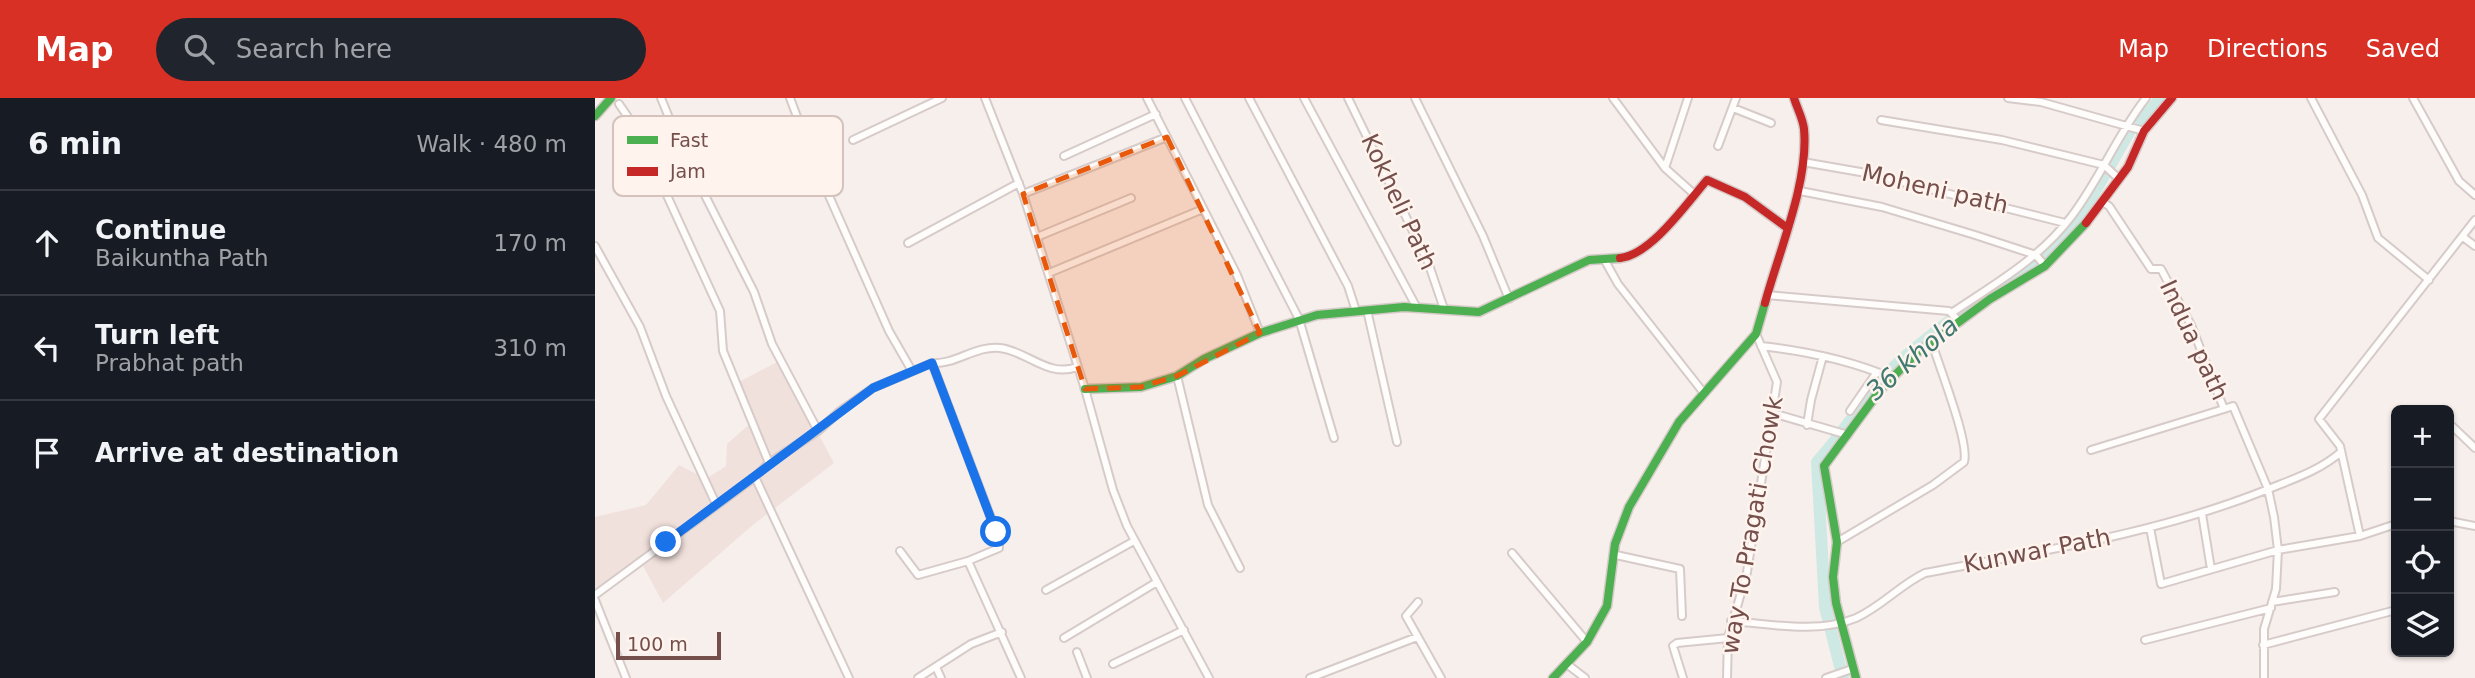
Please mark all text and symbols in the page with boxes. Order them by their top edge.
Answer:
search box [156,18,646,81]
text: Map [35,30,114,69]
icon: search [180,30,218,68]
text: Search here [236,34,392,64]
text: Map [2118,35,2169,63]
text: Directions [2207,35,2328,63]
text: Saved [2366,35,2440,63]
legend [613,116,843,196]
text: 6 min [28,126,122,161]
text: Fast [670,129,708,151]
street label: Kokheli Path [1355,130,1443,274]
text: Walk · 480 m [416,131,567,157]
street label: Moheni path [1859,159,2011,219]
text: Jam [669,160,706,182]
text: Continue [95,215,226,245]
icon: ahead [28,224,66,262]
text: 170 m [493,230,567,256]
text: Baikuntha Path [95,245,269,271]
street label: Indua path [2154,275,2234,405]
water label: 36 khola [1860,310,1964,406]
text: Turn left [95,320,219,350]
icon: left [28,329,66,367]
text: 310 m [493,335,567,361]
text: Prabhat path [95,350,244,376]
street label: way To Pragati Chowk [1716,394,1789,656]
map controls [2391,405,2454,657]
button: + [2391,405,2454,468]
icon: arrive [28,434,66,472]
text: Arrive at destination [95,438,399,468]
button: − [2391,468,2454,531]
route start [980,516,1011,547]
street label: Kunwar Path [1961,523,2113,579]
route end [650,526,681,557]
button: locate [2391,531,2454,594]
button: layers [2391,594,2454,657]
scale bar [616,629,721,661]
text: 100 m [627,633,688,655]

